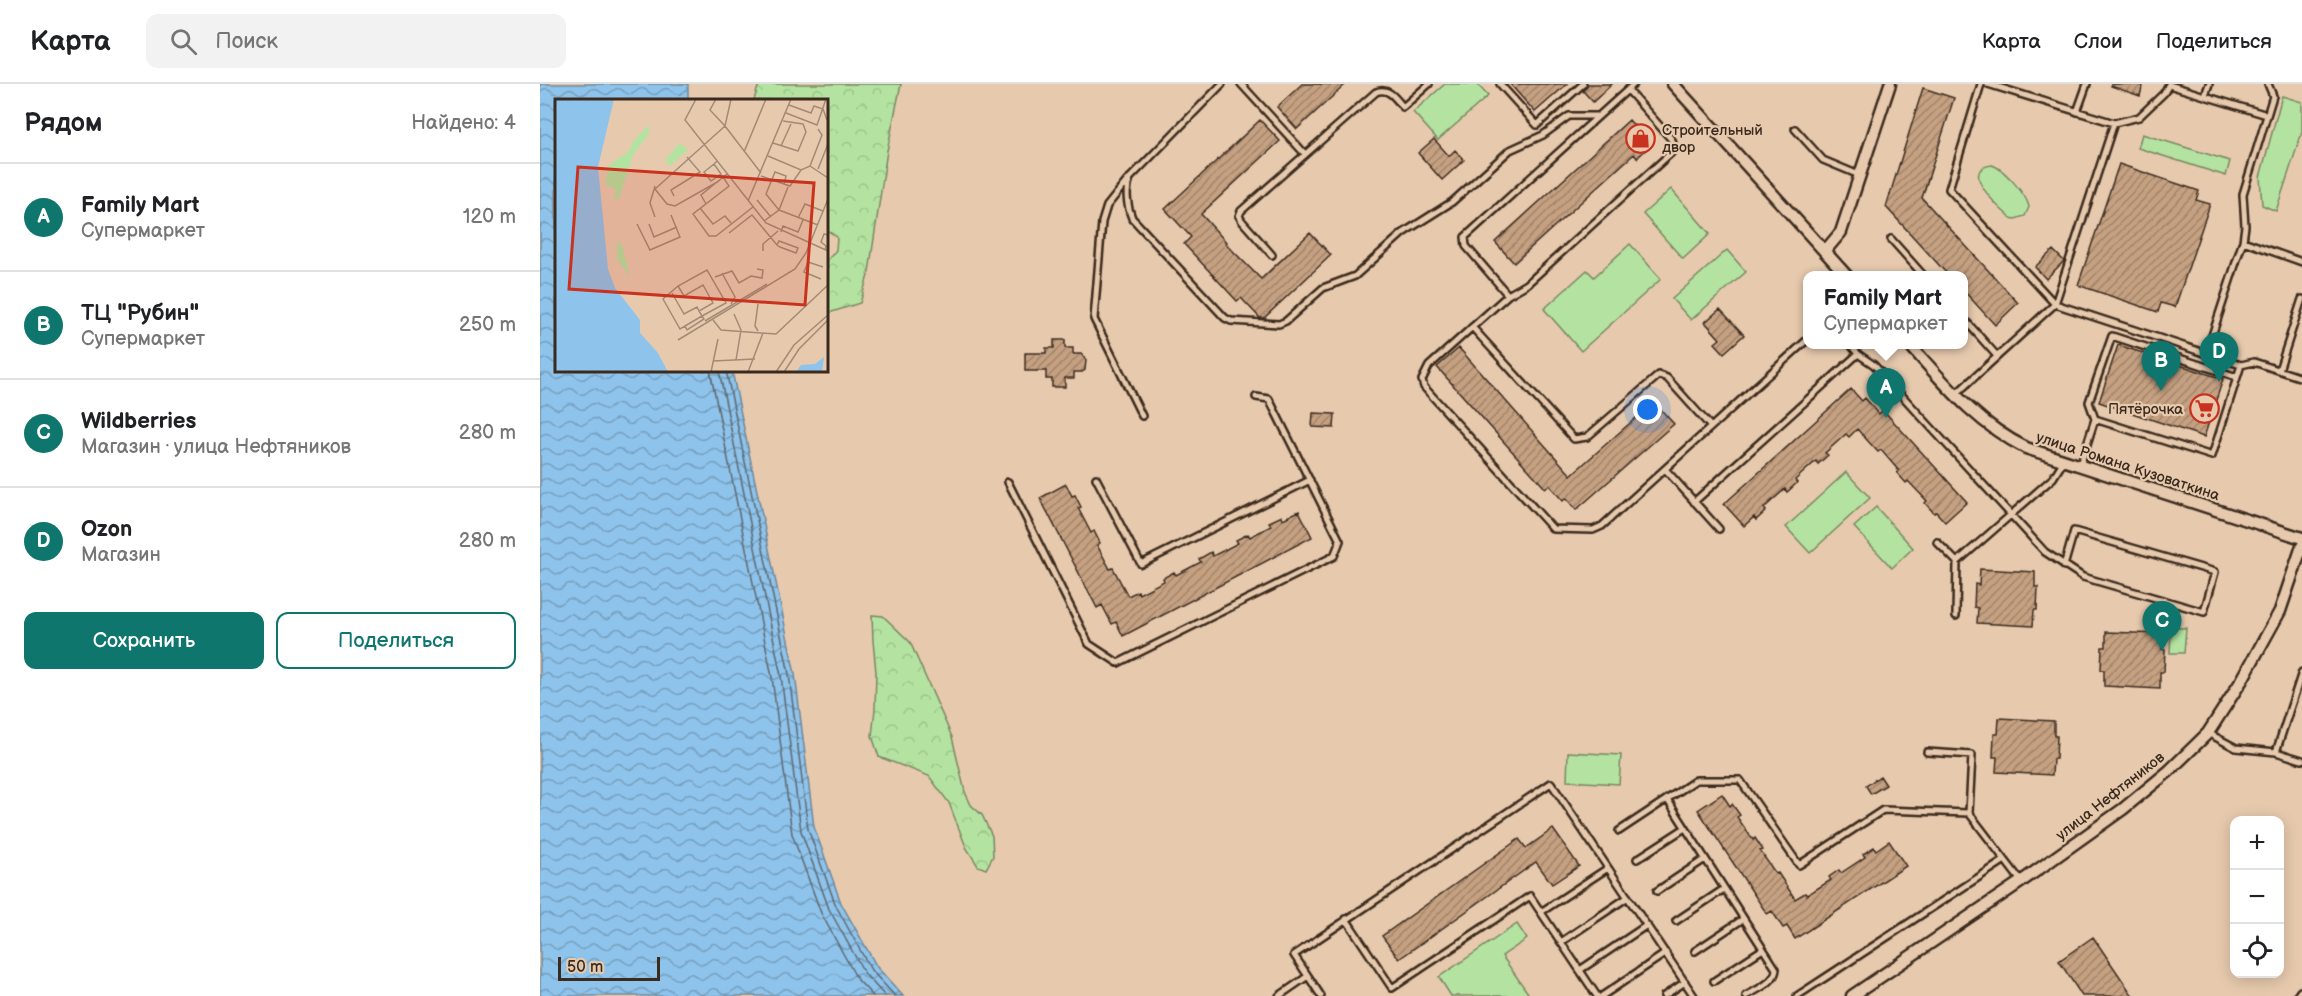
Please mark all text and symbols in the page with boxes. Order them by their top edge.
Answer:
search box [146,14,566,68]
text: Карта [30,25,110,58]
icon: search [167,25,200,58]
text: Поиск [215,28,278,55]
text: Карта [1982,29,2041,54]
text: Слои [2074,29,2123,54]
text: Поделиться [2156,29,2272,54]
inset map [555,99,828,372]
text: Рядом [24,108,102,139]
text: Найдено: 4 [411,111,516,135]
place label: Строительный двор [1662,121,1763,157]
shop icon: Строительный двор [1625,123,1657,155]
text: Family Mart [81,192,199,219]
text: A [37,205,50,229]
text: 120 m [463,205,516,229]
text: Супермаркет [81,219,205,243]
popup [1803,271,1968,349]
text: Family Mart [1823,285,1942,312]
text: ТЦ "Рубин" [81,300,199,327]
text: Супермаркет [1823,312,1948,336]
text: B [36,313,51,337]
text: 250 m [459,313,516,337]
text: Супермаркет [81,327,205,351]
pin: D [2200,332,2238,382]
pin: B [2142,342,2180,391]
pin: A [1866,368,1906,418]
supermarket icon: Пятёрочка [2188,393,2220,425]
your location [1633,395,1662,424]
place label: Пятёрочка [2108,400,2183,419]
text: Wildberries [81,408,196,435]
text: C [36,421,51,445]
text: 280 m [459,421,516,445]
street label: улица Романа Кузоваткина [2034,428,2222,505]
text: Магазин · улица Нефтяников [81,435,351,459]
text: Ozon [81,516,132,543]
text: D [37,529,50,553]
text: 280 m [459,529,516,553]
text: Магазин [81,543,161,567]
pin: C [2142,602,2182,651]
button: Сохранить [24,612,264,669]
button: Поделиться [276,612,516,669]
street label: улица Нефтяников [2052,748,2169,845]
map controls [2230,816,2284,978]
button: + [2230,816,2284,870]
button: − [2230,870,2284,924]
button: locate [2230,924,2284,978]
scale bar [558,954,660,982]
text: 50 m [567,958,603,977]

